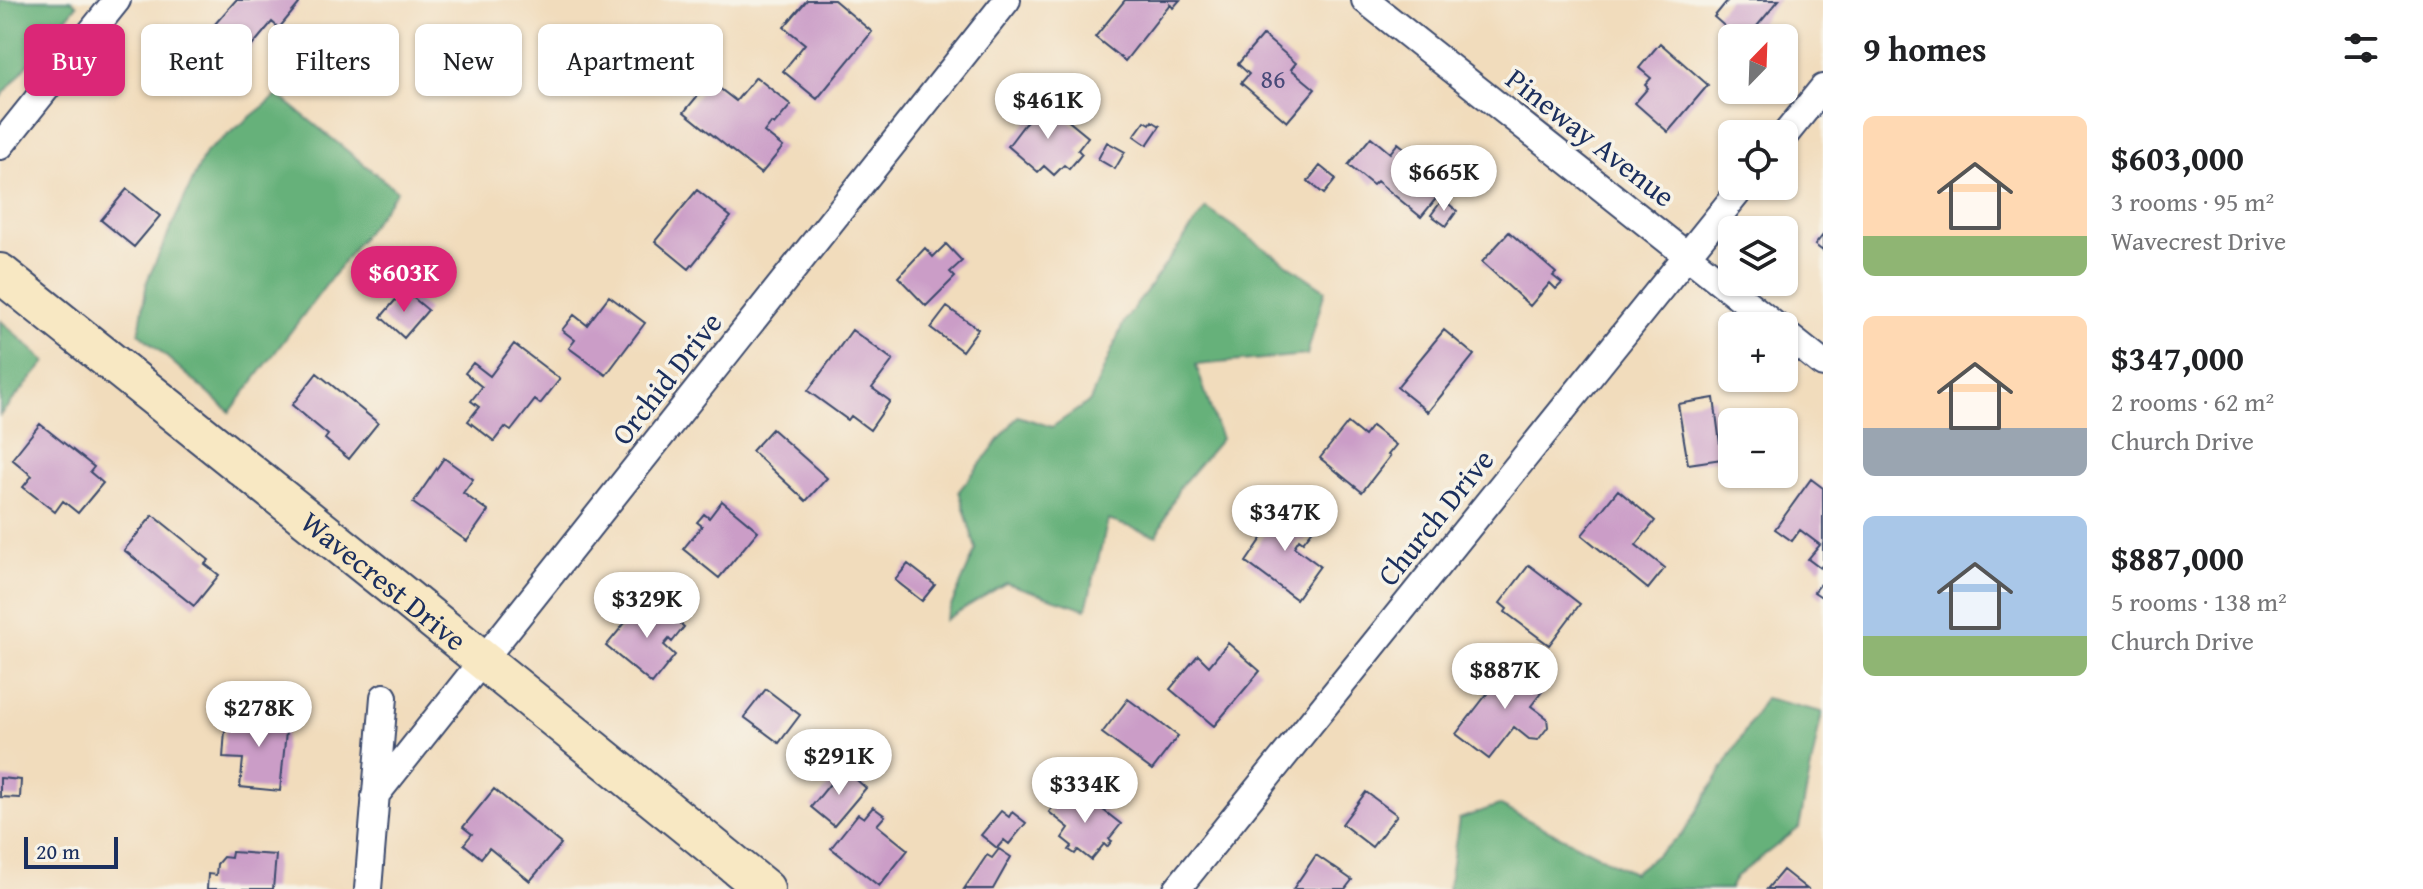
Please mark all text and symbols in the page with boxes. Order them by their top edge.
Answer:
chip: Buy [24,24,125,96]
chip: Rent [141,24,252,96]
chip: Filters [268,24,399,96]
chip: New [415,24,522,96]
chip: Apartment [538,24,723,96]
north arrow [1718,24,1798,104]
map controls [1718,24,1798,488]
text: 9 homes [1863,24,1987,73]
icon: filters [2339,26,2383,70]
street label: Pineway Avenue [1497,57,1685,217]
house number: 86 [1260,59,1286,98]
pin: $461K [992,73,1104,141]
text: $461K [1013,79,1083,118]
button: locate [1718,120,1798,200]
text: $603,000 [2111,133,2244,182]
pin: $665K [1388,145,1500,213]
icon: home [1927,148,2023,244]
text: $665K [1409,151,1479,190]
text: 3 rooms · 95 m² [2111,182,2274,221]
button: layers [1718,216,1798,296]
text: Wavecrest Drive [2111,221,2286,260]
pin: $603K [348,246,460,314]
text: $603K [369,252,439,291]
street label: Orchid Drive [600,302,732,454]
button: + [1718,312,1798,392]
text: $347,000 [2111,333,2244,382]
icon: home [1927,348,2023,444]
text: 2 rooms · 62 m² [2111,382,2274,421]
button: − [1718,408,1798,488]
text: Church Drive [2111,421,2254,460]
street label: Church Drive [1366,439,1504,595]
pin: $347K [1229,485,1341,553]
text: $347K [1250,491,1320,530]
street label: Wavecrest Drive [292,500,477,661]
text: $887,000 [2111,533,2244,582]
icon: home [1927,548,2023,644]
pin: $329K [591,572,703,640]
text: $329K [612,578,682,617]
text: 5 rooms · 138 m² [2111,582,2287,621]
text: Church Drive [2111,621,2254,660]
pin: $887K [1449,643,1561,711]
text: $887K [1470,649,1540,688]
pin: $278K [203,681,315,749]
text: $278K [224,687,294,726]
pin: $291K [783,729,895,797]
text: $291K [804,735,874,774]
pin: $334K [1029,757,1141,825]
text: $334K [1050,763,1120,802]
scale bar [24,833,118,869]
text: 20 m [36,835,80,867]

